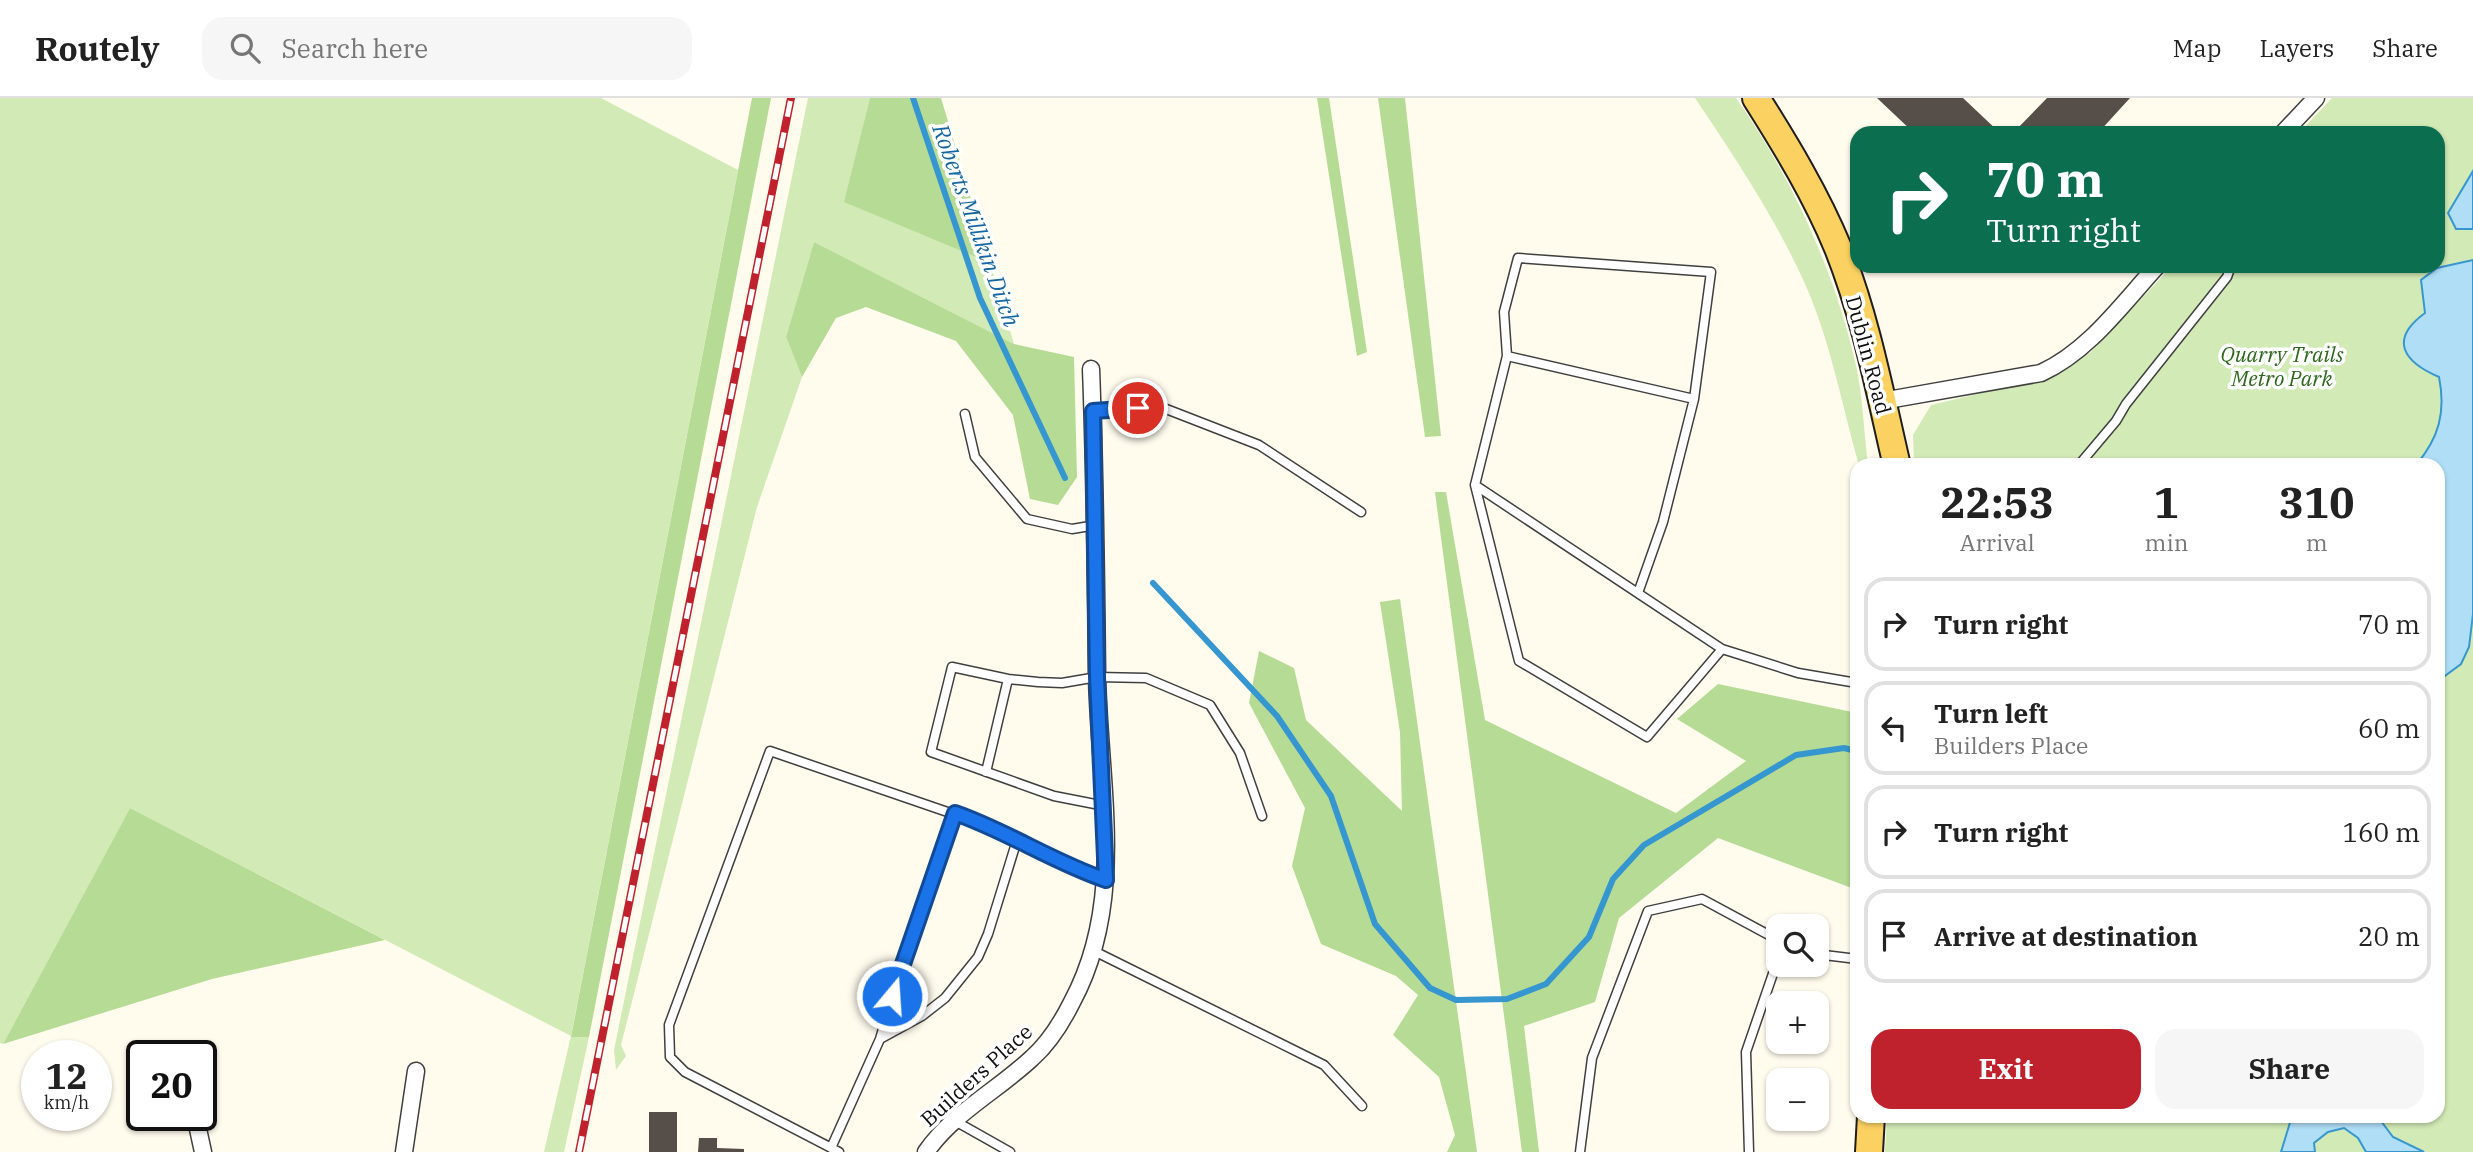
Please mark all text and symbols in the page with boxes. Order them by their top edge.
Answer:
search box [202,17,692,80]
text: Routely [35,27,160,70]
icon: search [226,29,264,67]
text: Search here [282,31,428,65]
text: Map [2173,32,2221,64]
text: Layers [2259,32,2334,64]
text: Share [2372,32,2438,64]
water label: Roberts Millikin Ditch [926,119,1028,331]
text: 70 m [1986,147,2104,210]
icon: right [1871,154,1962,245]
text: Turn right [1986,209,2141,251]
street label: Dublin Road [1840,293,1898,418]
park label: Quarry Trails Metro Park [2221,340,2344,392]
pin [1108,378,1168,438]
icon: arrive [1119,389,1157,427]
text: 22:53 [1940,475,2054,530]
text: 1 [2154,475,2179,530]
text: 310 [2279,475,2354,530]
text: Arrival [1960,527,2035,557]
text: min [2145,527,2188,557]
text: m [2306,527,2328,557]
icon: right [1875,605,1913,643]
text: Turn right [1934,607,2068,641]
text: 70 m [2358,607,2420,641]
text: Turn left [1934,696,2048,730]
icon: left [1875,709,1913,747]
text: 60 m [2358,711,2420,745]
text: Builders Place [1934,730,2088,760]
icon: right [1875,813,1913,851]
text: Turn right [1934,815,2068,849]
text: 160 m [2342,815,2420,849]
map controls [1766,914,1829,1131]
button: search [1766,914,1829,977]
icon: arrive [1875,917,1913,955]
text: Arrive at destination [1934,919,2198,953]
text: 20 m [2358,919,2420,953]
position arrow [855,959,929,1033]
button: + [1766,991,1829,1054]
street label: Builders Place [914,1017,1038,1133]
button: Exit [1871,1029,2141,1109]
button: Share [2155,1029,2424,1109]
speed limit sign: 20 [126,1040,217,1131]
text: 12 [45,1053,88,1099]
button: − [1766,1068,1829,1131]
text: km/h [44,1091,89,1114]

